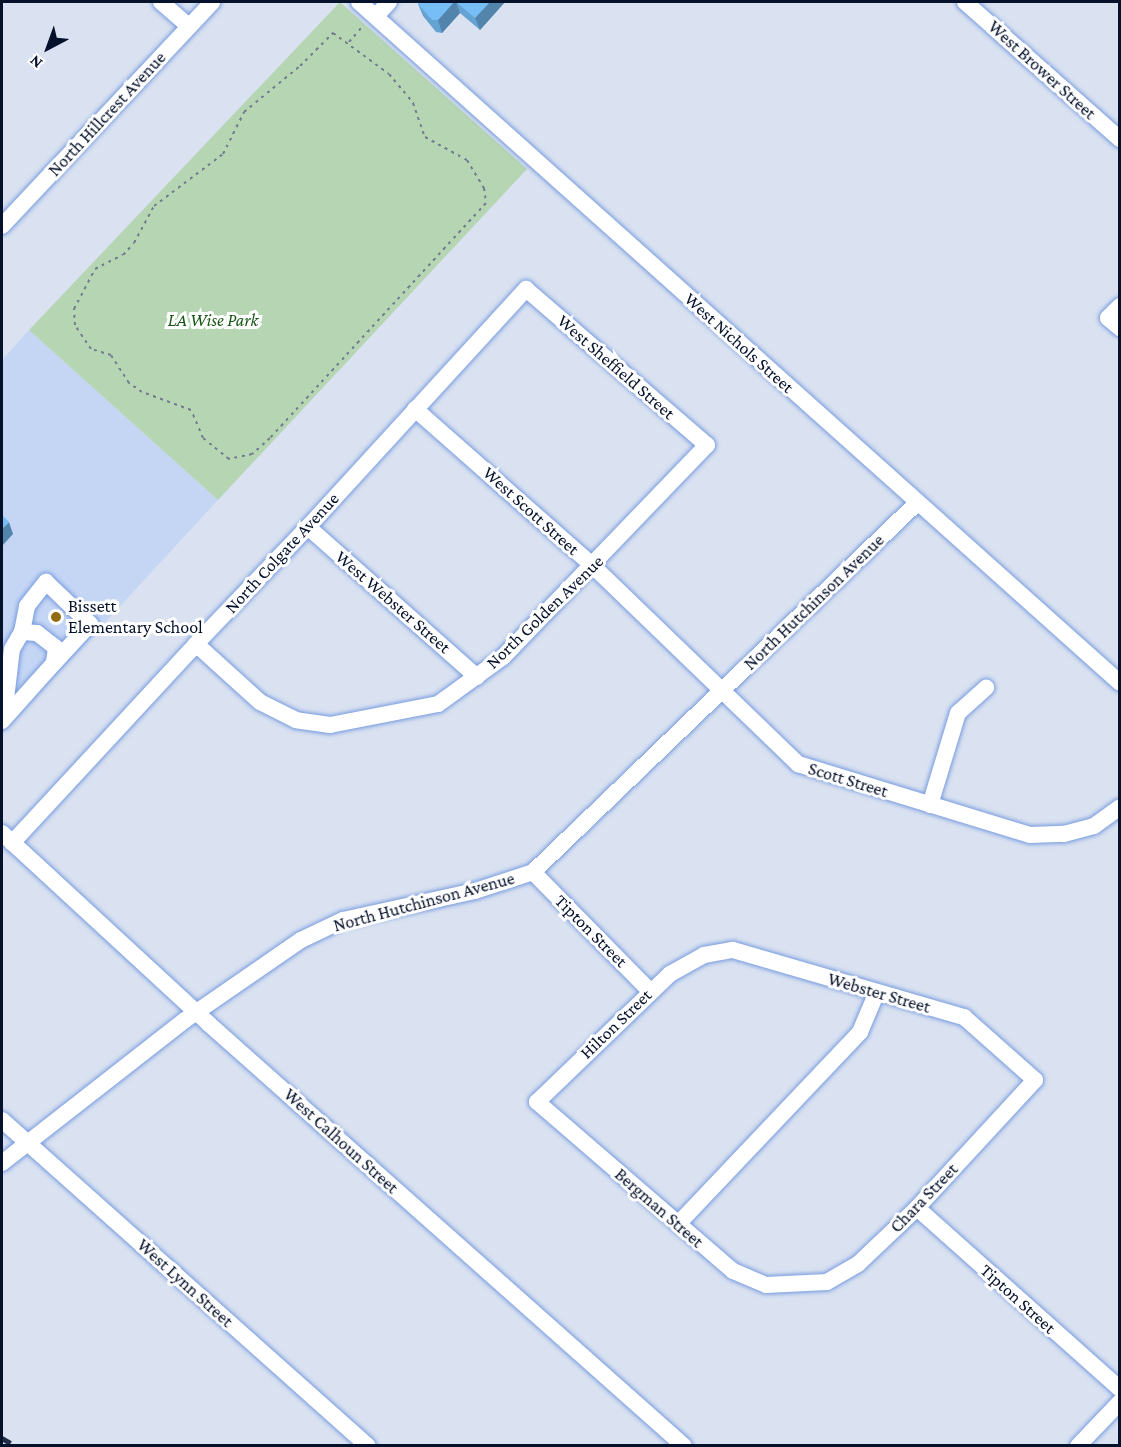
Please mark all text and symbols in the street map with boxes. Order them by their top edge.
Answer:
street label: West Brower Street [984,16,1100,124]
north arrow [18,18,78,78]
street label: North Hillcrest Avenue [44,47,170,181]
text: N [26,52,46,72]
street label: West Nichols Street [680,288,798,398]
park label: LA Wise Park [168,309,258,331]
street label: West Sheffield Street [553,310,679,424]
street label: West Scott Street [478,462,584,560]
street label: North Colgate Avenue [220,488,344,618]
street label: North Hutchinson Avenue [739,529,889,675]
street label: West Webster Street [331,546,455,658]
street label: North Golden Avenue [482,551,608,673]
place label: Bissett Elementary School [68,596,203,638]
marker: Bissett Elementary School [49,610,63,624]
street label: Scott Street [806,758,890,802]
street label: North Hutchinson Avenue [331,867,517,937]
street label: Tipton Street [550,890,632,972]
street label: Webster Street [825,968,933,1018]
street label: Hilton Street [576,985,656,1063]
street label: West Calhoun Street [279,1084,403,1198]
street label: Chara Street [885,1159,963,1237]
street label: Bergman Street [610,1164,708,1252]
street label: West Lynn Street [132,1234,238,1332]
street label: Tipton Street [976,1260,1060,1338]

